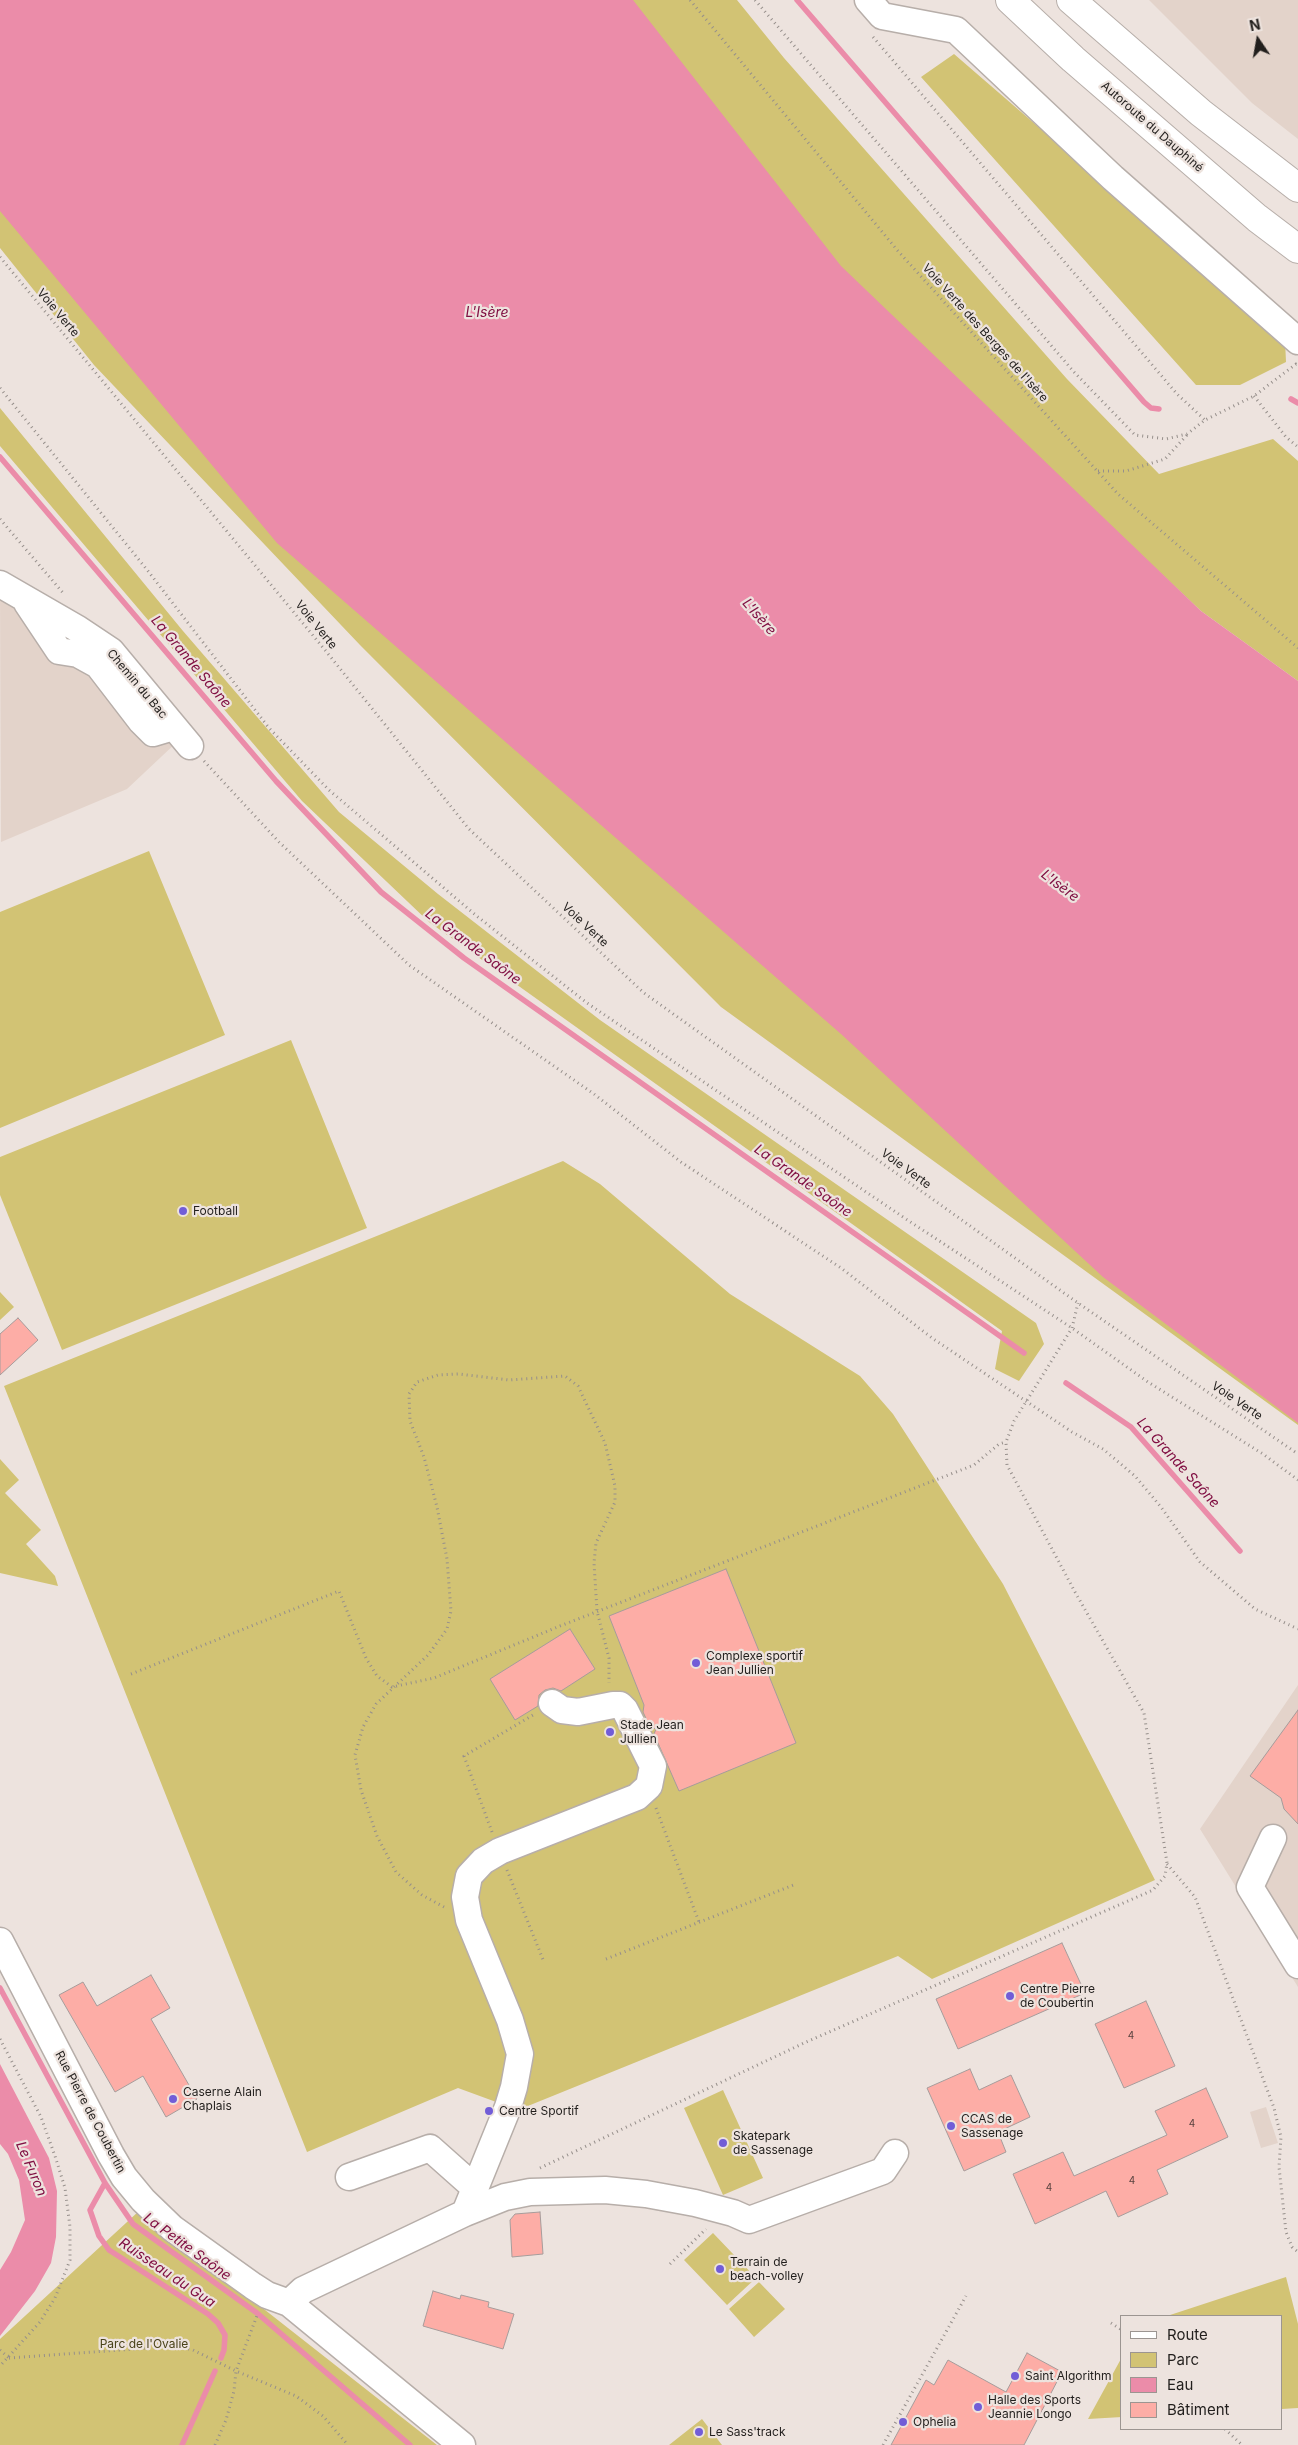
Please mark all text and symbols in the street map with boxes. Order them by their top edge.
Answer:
north arrow [1233,15,1283,65]
text: N [1248,15,1262,34]
street label: Autoroute du Dauphiné [1098,79,1206,175]
street label: Voie Verte des Berges de l'Isère [919,261,1051,405]
street label: Voie Verte [34,286,82,340]
water label: L'Isère [465,305,509,321]
water label: L'Isère [739,595,779,639]
street label: Voie Verte [292,598,340,652]
water label: La Grande Saône [147,612,235,712]
street label: Chemin du Bac [104,646,170,722]
water label: L'Isère [1038,866,1082,906]
street label: Voie Verte [559,900,611,950]
water label: La Grande Saône [422,905,524,989]
water label: La Grande Saône [751,1141,855,1221]
street label: Voie Verte [878,1146,934,1192]
place label: Football [193,1204,238,1218]
marker: Football [177,1205,189,1217]
street label: Voie Verte [1209,1379,1265,1423]
water label: La Grande Saône [1133,1414,1223,1512]
place label: Complexe sportif Jean Jullien [706,1649,803,1677]
marker: Complexe sportif Jean Jullien [690,1657,702,1669]
place label: Stade Jean Jullien [620,1718,684,1746]
marker: Stade Jean Jullien [604,1726,616,1738]
place label: Centre Pierre de Coubertin [1020,1982,1095,2010]
marker: Centre Pierre de Coubertin [1004,1990,1016,2002]
house number: 4 [1128,2030,1134,2042]
street label: Rue Pierre de Coubertin [52,2049,128,2175]
place label: Caserne Alain Chaplais [183,2085,262,2113]
marker: Caserne Alain Chaplais [167,2093,179,2105]
place label: Centre Sportif [499,2104,579,2118]
marker: Centre Sportif [483,2105,495,2117]
place label: CCAS de Sassenage [961,2112,1023,2140]
house number: 4 [1189,2118,1195,2130]
marker: CCAS de Sassenage [945,2120,957,2132]
place label: Skatepark de Sassenage [733,2129,813,2157]
marker: Skatepark de Sassenage [717,2137,729,2149]
water label: Le Furon [12,2139,50,2199]
house number: 4 [1129,2175,1135,2187]
house number: 4 [1046,2182,1052,2194]
water label: La Petite Saône [140,2210,234,2284]
water label: Ruisseau du Gua [116,2235,218,2311]
place label: Terrain de beach-volley [730,2255,804,2283]
marker: Terrain de beach-volley [714,2263,726,2275]
legend [1120,2315,1283,2430]
text: Route [1167,2325,1208,2344]
park label: Parc de l'Ovalie [100,2337,188,2351]
text: Parc [1167,2350,1199,2369]
place label: Saint Algorithm [1025,2369,1112,2383]
marker: Saint Algorithm [1009,2370,1021,2382]
text: Eau [1167,2375,1193,2394]
place label: Halle des Sports Jeannie Longo [988,2393,1081,2421]
text: Bâtiment [1167,2400,1229,2419]
marker: Halle des Sports Jeannie Longo [972,2401,984,2413]
place label: Ophelia [913,2415,956,2429]
marker: Ophelia [897,2416,909,2428]
place label: Le Sass'track [709,2425,785,2439]
marker: Le Sass'track [693,2426,705,2438]

